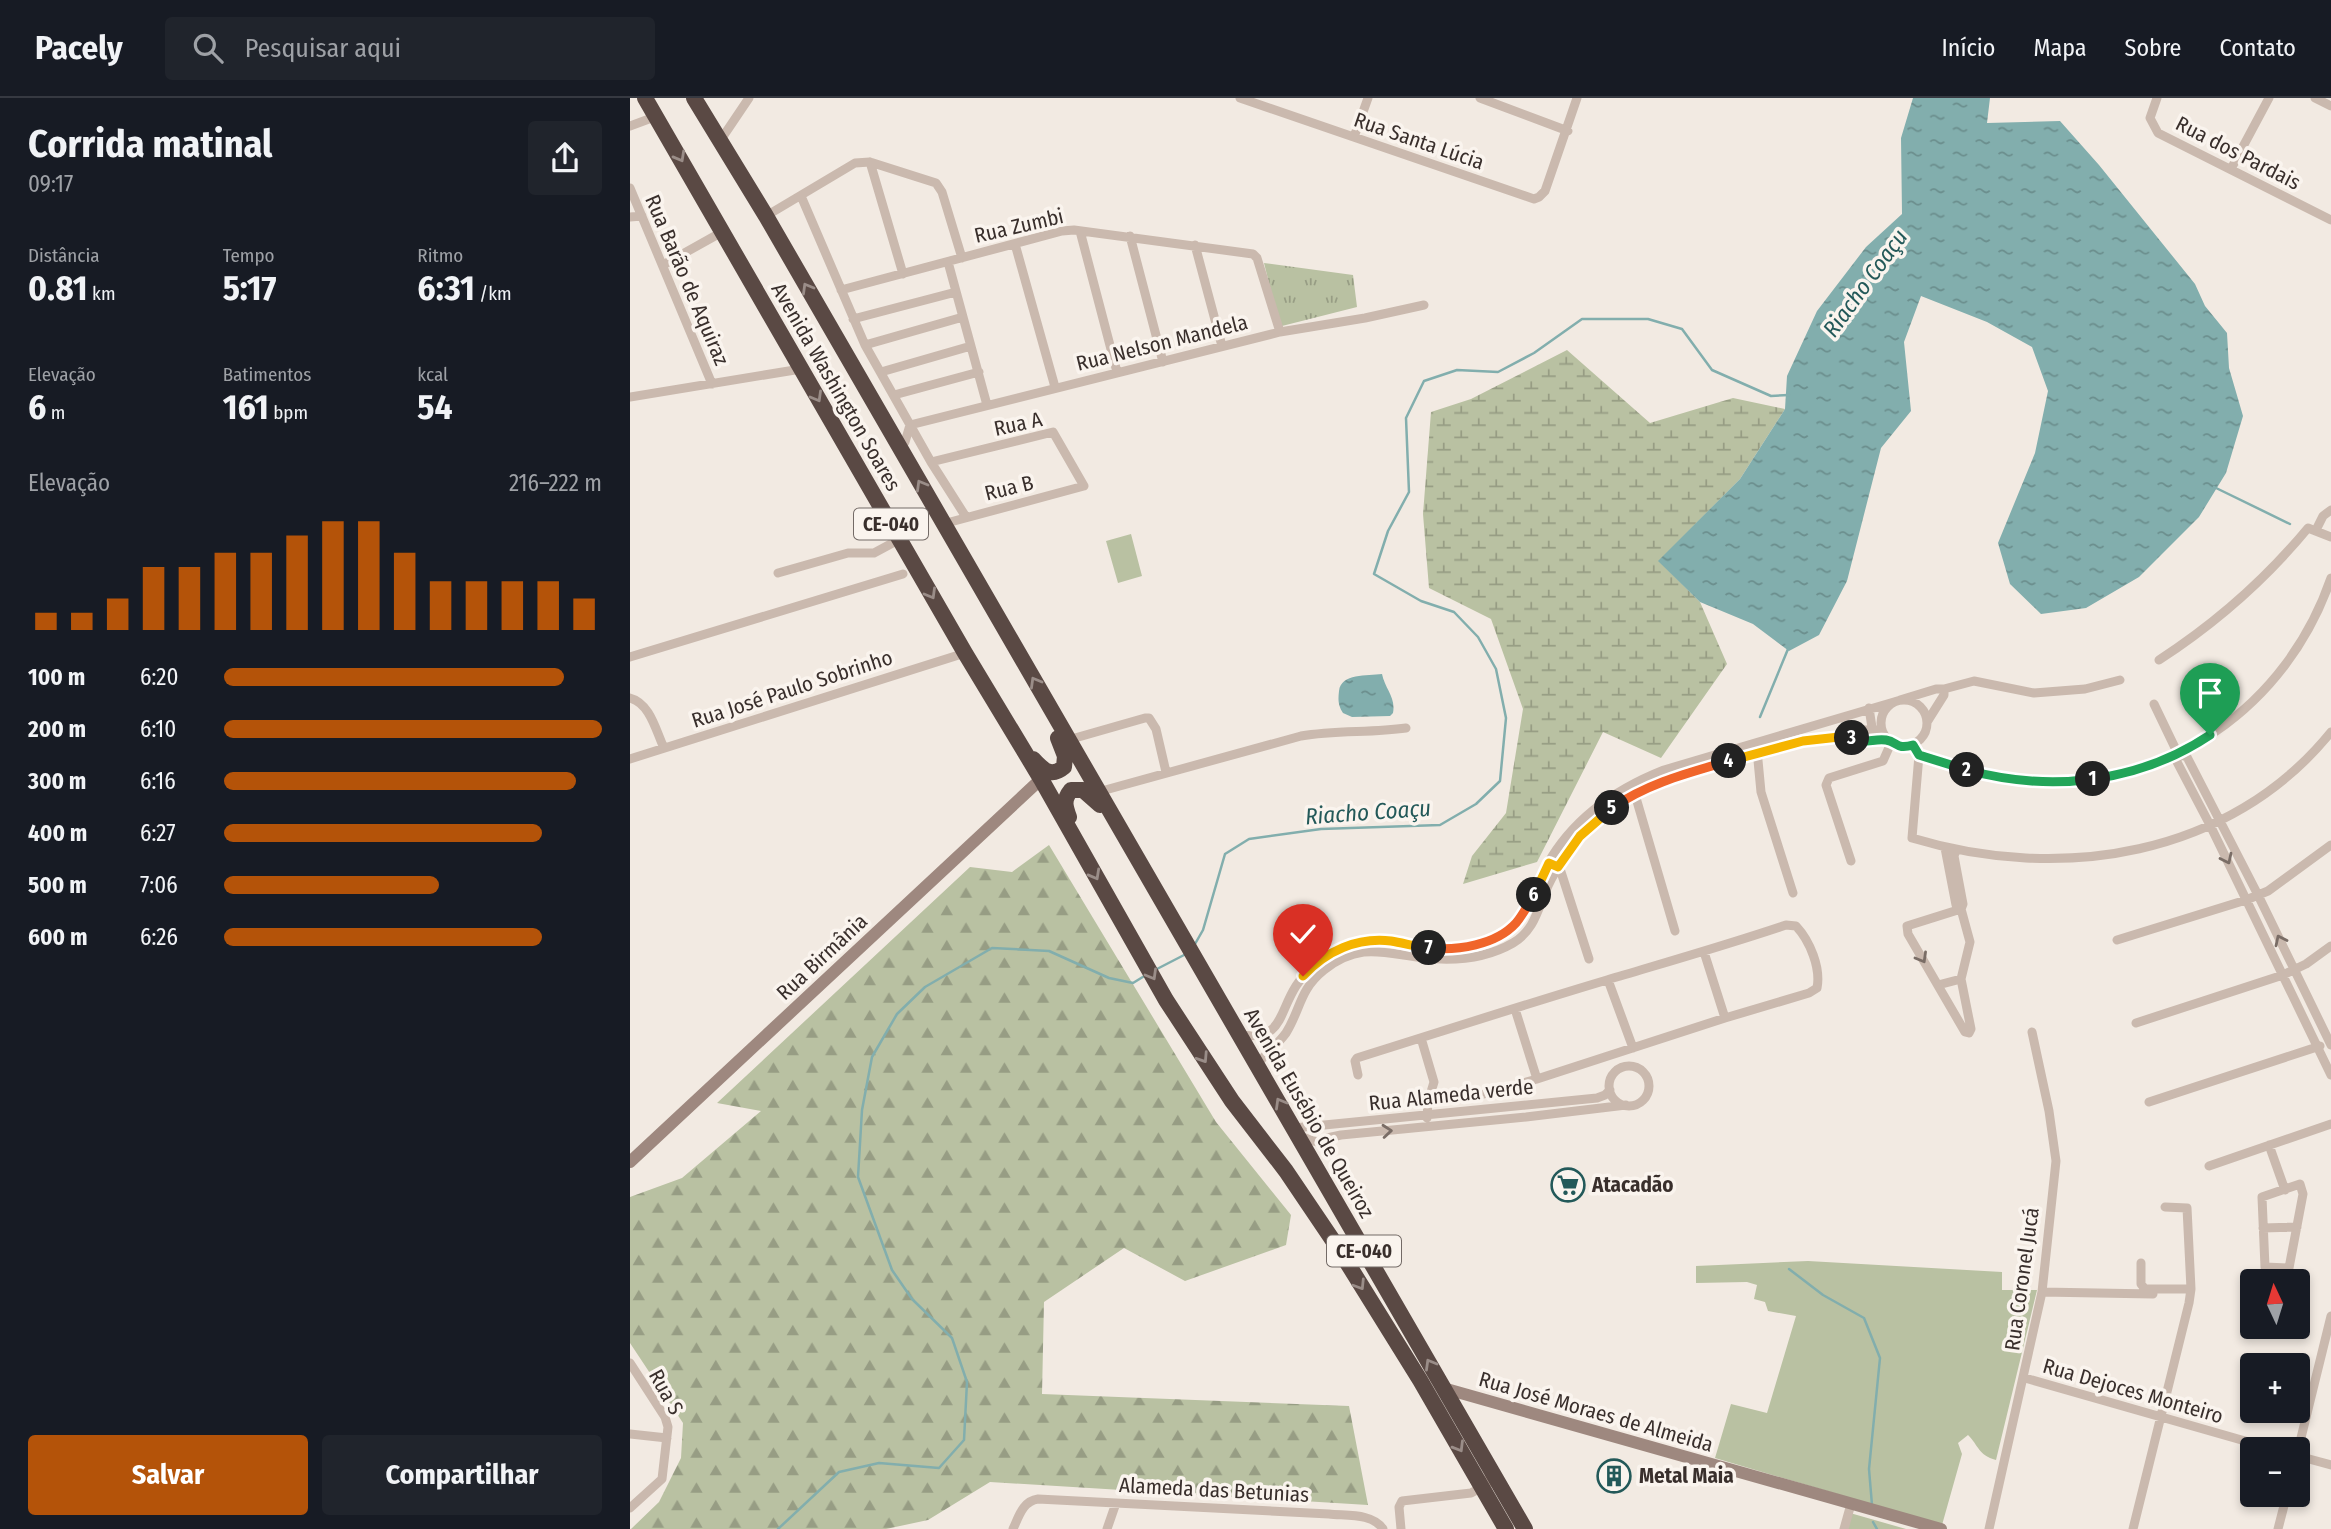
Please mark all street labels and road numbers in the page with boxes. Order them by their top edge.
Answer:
street label: Rua Santa Lúcia [1351,107,1487,175]
street label: Rua dos Pardais [2171,110,2305,196]
street label: Rua Barão de Aquiraz [639,191,735,369]
street label: Rua Zumbi [972,203,1066,249]
street label: Avenida Washington Soares [766,278,906,496]
street label: Rua Nelson Mandela [1073,309,1251,377]
street label: Rua A [991,406,1045,442]
street label: Rua B [982,469,1036,507]
road number: CE-040 [854,508,928,540]
street label: Rua José Paulo Sobrinho [688,644,896,734]
street label: Rua Birmânia [771,908,873,1006]
street label: Avenida Eusébio de Queiroz [1238,1003,1380,1223]
street label: Rua Alameda verde [1367,1073,1535,1117]
street label: Rua Coronel Jucá [1999,1206,2045,1352]
road number: CE-040 [1327,1236,1401,1266]
street label: Rua Dejoces Monteiro [2040,1353,2226,1429]
street label: Rua S [643,1365,689,1419]
street label: Rua José Moraes de Almeida [1476,1366,1716,1458]
street label: Alameda das Betunias [1118,1472,1310,1508]

